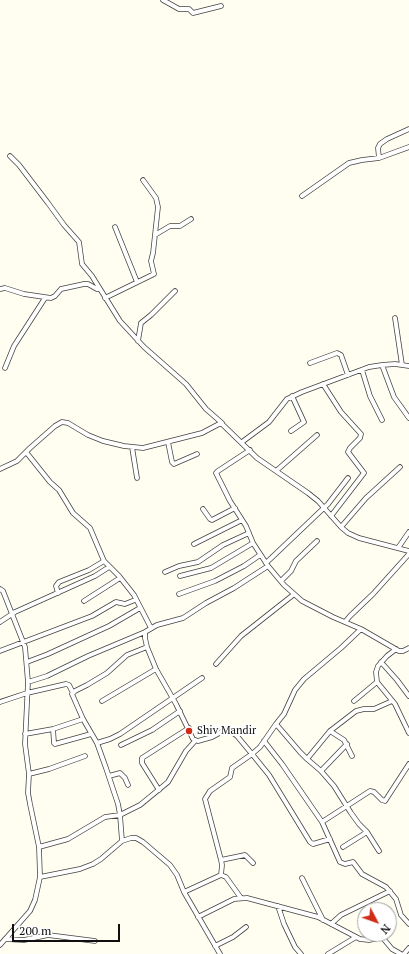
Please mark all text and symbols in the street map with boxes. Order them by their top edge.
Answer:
place label: Shiv Mandir [197,724,256,738]
marker: Shiv Mandir [184,726,194,736]
north arrow [357,902,397,942]
scale bar [14,916,122,942]
text: N [377,921,393,937]
text: 200 m [19,923,51,938]

